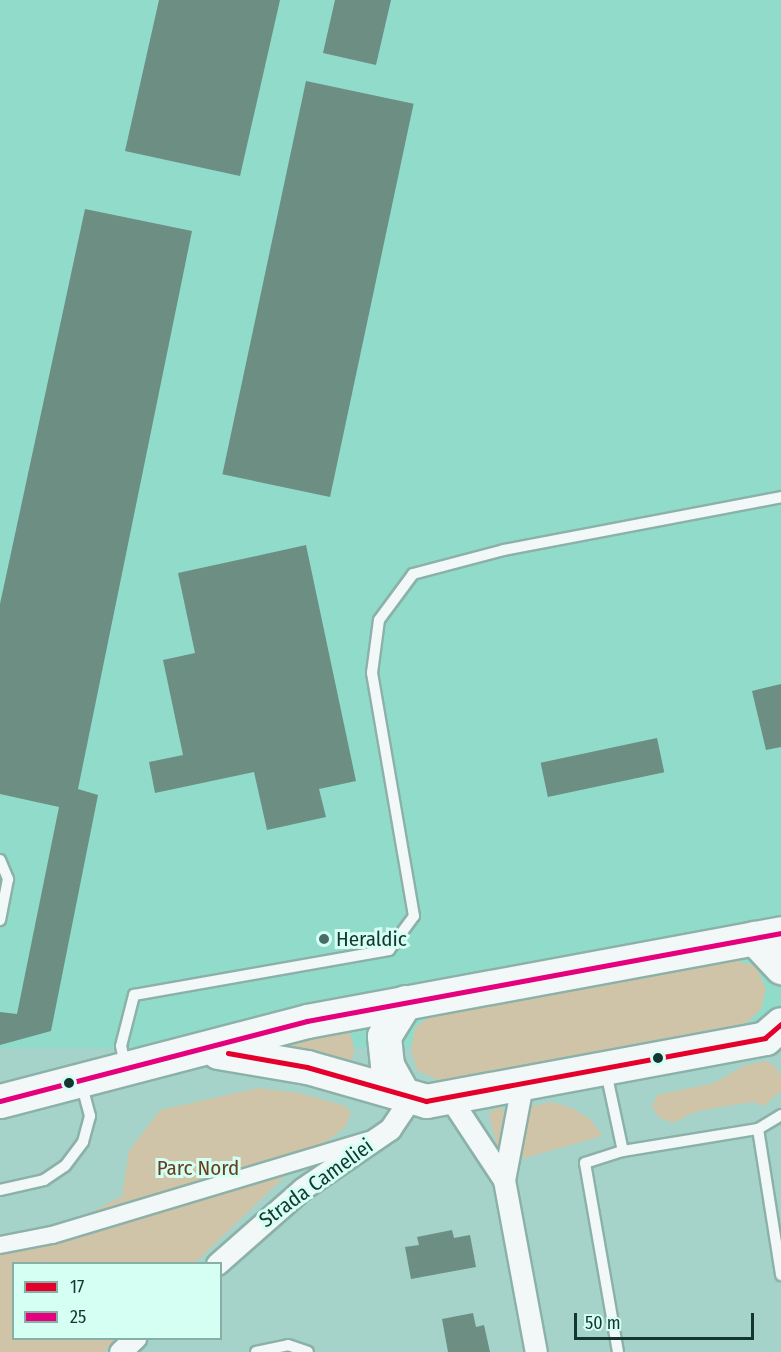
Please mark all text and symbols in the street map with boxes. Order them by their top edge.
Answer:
place label: Heraldic [336,926,407,952]
marker: Heraldic [317,932,331,946]
unlabelled marker [652,1052,664,1064]
unlabelled marker [63,1077,75,1089]
street label: Strada Cameliei [254,1133,378,1233]
park label: Parc Nord [157,1155,239,1181]
legend [12,1262,222,1340]
text: 17 [70,1276,84,1298]
scale bar [577,1301,757,1339]
text: 25 [70,1306,86,1328]
text: 50 m [585,1312,621,1334]

